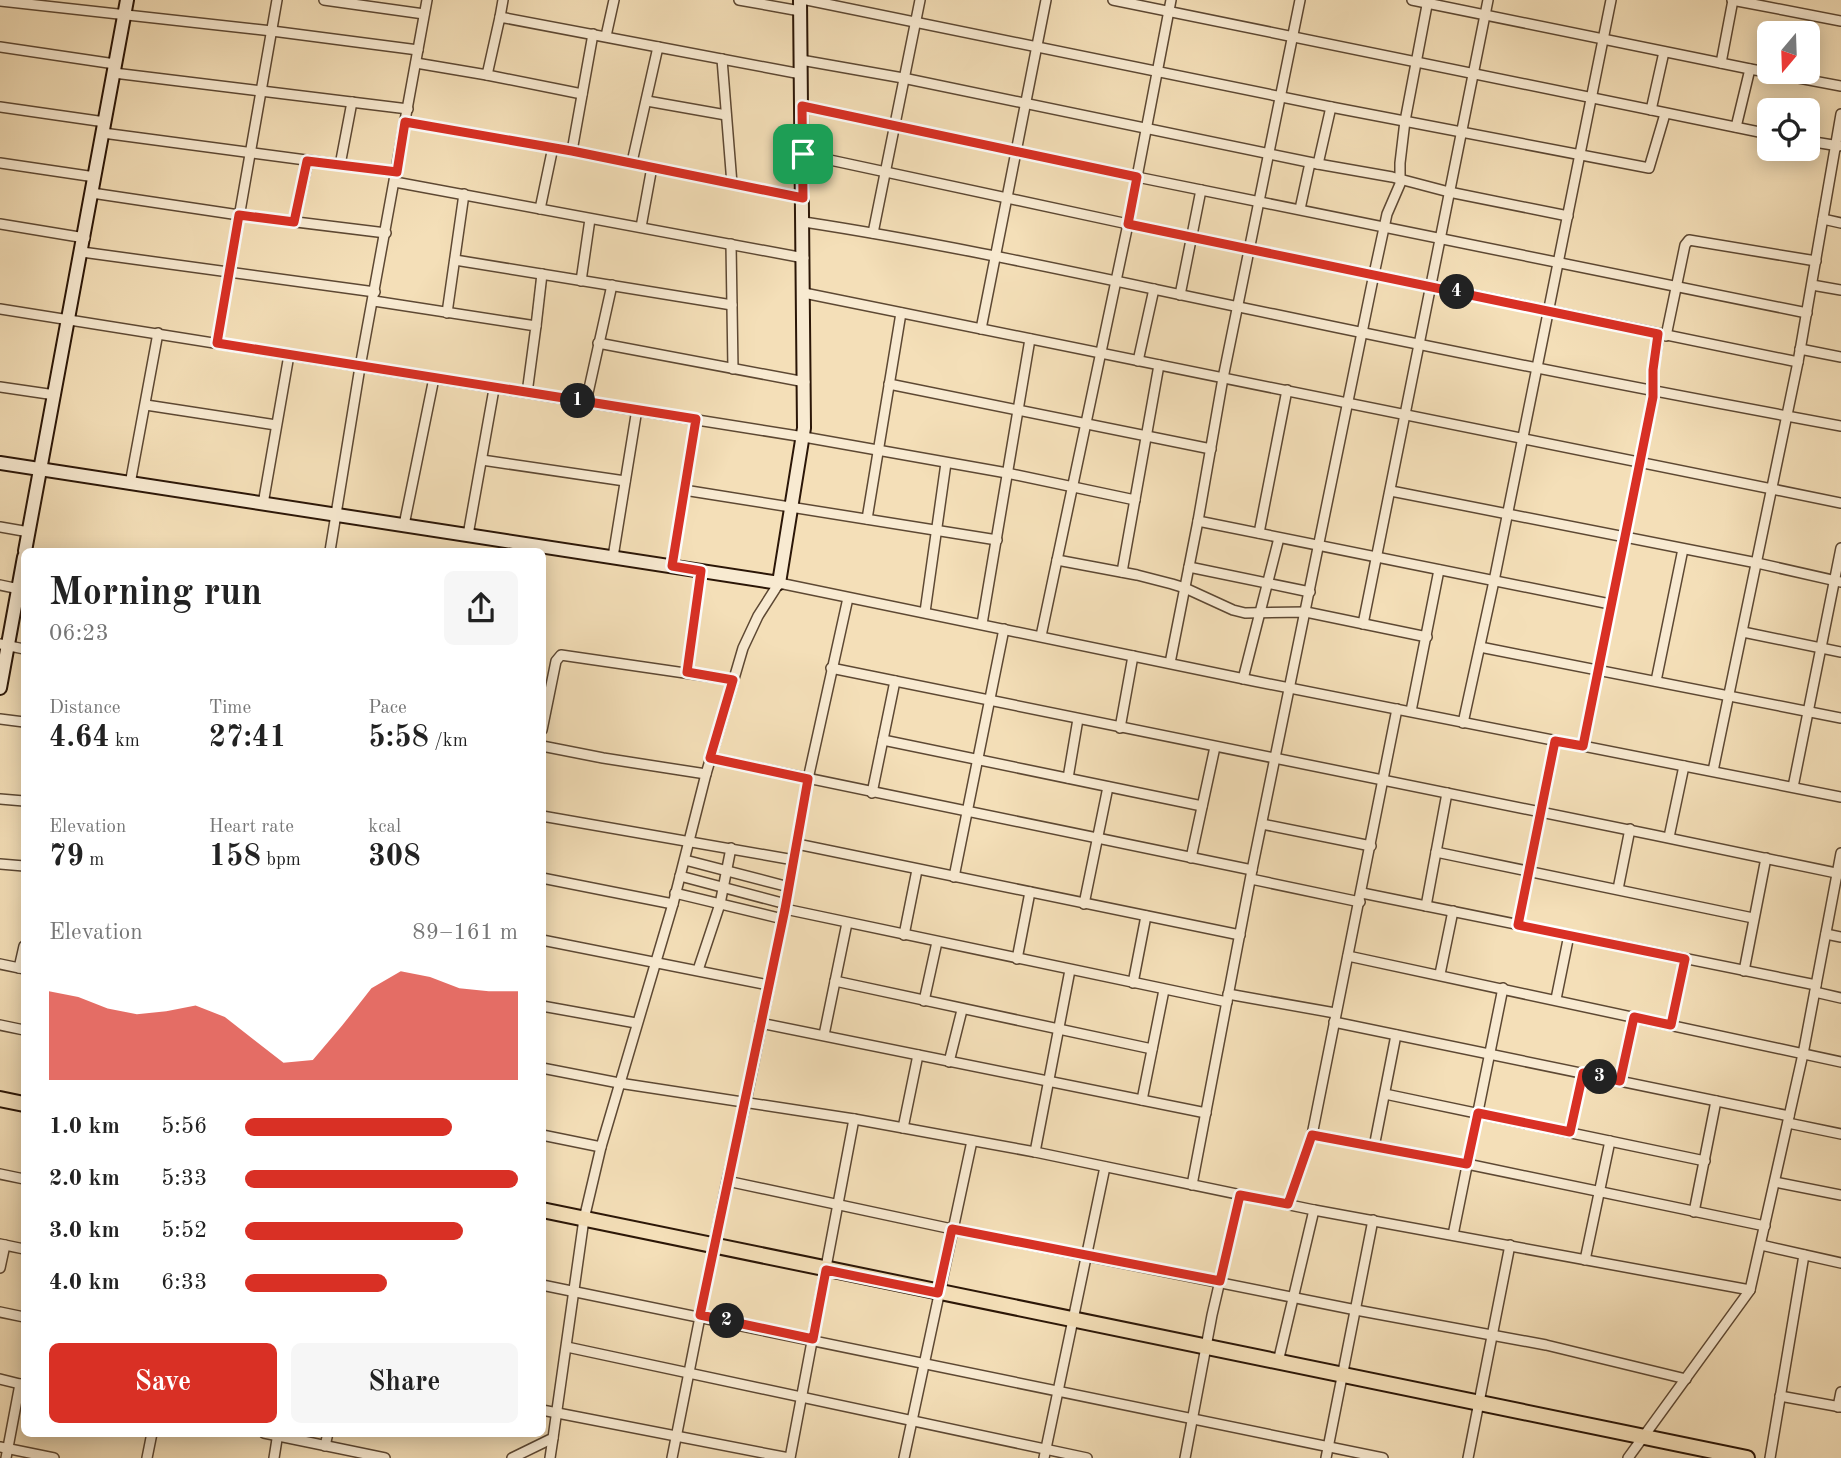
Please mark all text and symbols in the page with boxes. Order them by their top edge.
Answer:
north arrow [1757,21,1820,84]
map controls [1757,21,1820,161]
button: locate [1757,98,1820,161]
pin [773,124,833,184]
icon: arrive [784,135,822,173]
pin: 4 [1440,274,1474,310]
text: 4 [1451,282,1462,301]
pin: 1 [560,384,596,418]
text: 1 [572,391,583,410]
button: share [444,571,518,645]
text: Morning run [49,575,262,613]
text: 06:23 [49,622,109,645]
text: Distance [49,699,121,718]
text: Time [209,699,251,718]
text: Pace [368,699,407,718]
text: 4.64 [49,723,110,753]
text: 27:41 [209,723,287,753]
text: 5:58 [368,723,429,753]
text: km [110,732,140,751]
text: /km [429,732,468,751]
text: Elevation [49,818,126,837]
text: Heart rate [209,818,294,837]
text: kcal [368,818,401,837]
text: 79 [49,842,84,872]
text: 158 [209,842,261,872]
text: 308 [368,842,421,872]
text: m [84,851,104,870]
text: bpm [261,851,301,870]
text: Elevation [49,921,143,944]
text: 89–161 m [412,921,518,944]
pin: 3 [1582,1060,1618,1094]
text: 3 [1594,1067,1605,1086]
text: 1.0 km [49,1115,120,1138]
text: 5:56 [161,1115,207,1138]
text: 2.0 km [49,1167,120,1190]
text: 5:33 [161,1167,207,1190]
text: 3.0 km [49,1219,120,1242]
text: 5:52 [161,1219,207,1242]
text: 4.0 km [49,1271,120,1294]
text: 6:33 [161,1271,207,1294]
pin: 2 [710,1304,744,1338]
text: 2 [721,1311,732,1330]
button: Save [49,1343,277,1423]
button: Share [291,1343,518,1423]

